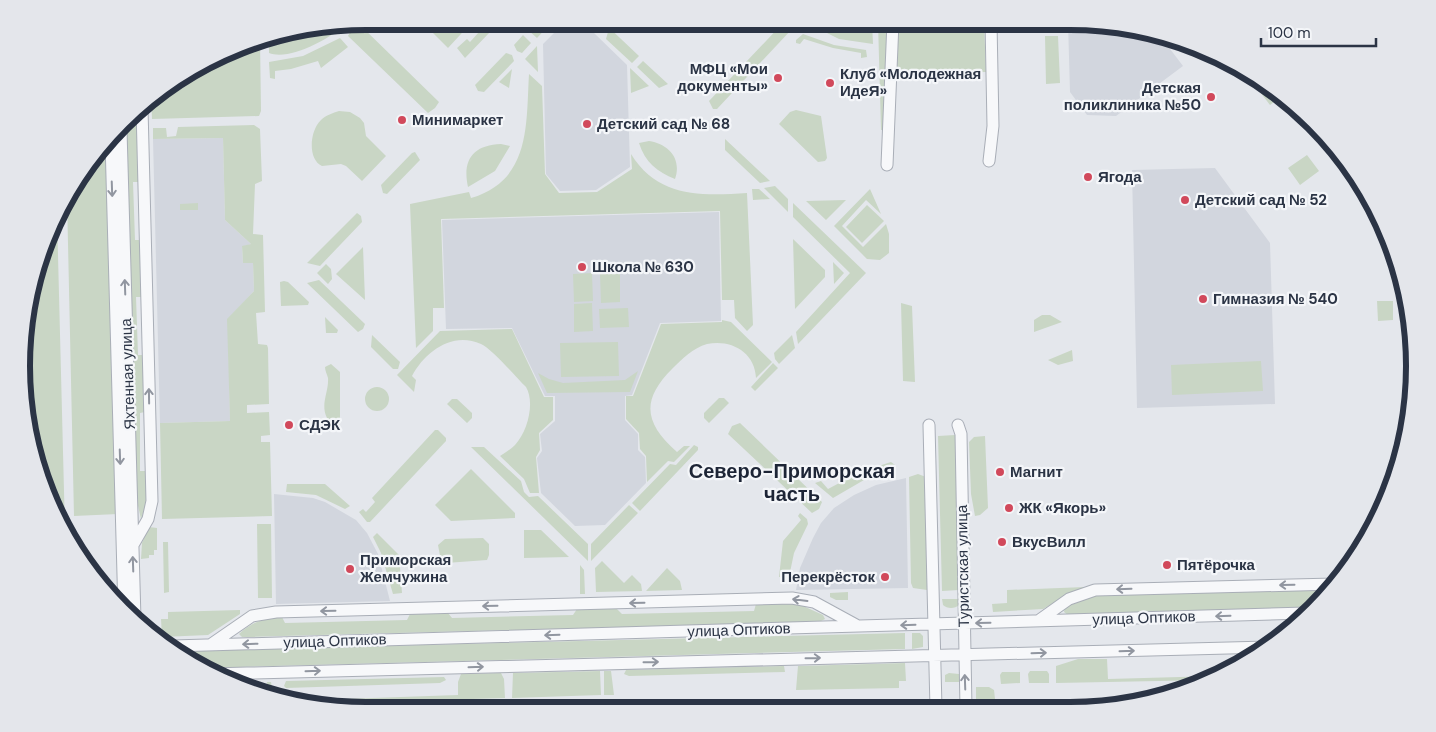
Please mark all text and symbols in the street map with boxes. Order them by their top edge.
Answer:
scale bar [1261,15,1376,47]
text: 100 m [1268,23,1311,43]
place label: МФЦ «Мои документы» [677,59,768,96]
place label: Клуб «Молодежная ИдеЯ» [840,64,981,101]
marker: МФЦ «Мои документы» [772,72,784,84]
marker: Клуб «Молодежная ИдеЯ» [824,77,836,89]
place label: Детская поликлиника №50 [1064,78,1201,115]
marker: Детская поликлиника №50 [1205,91,1217,103]
place label: Минимаркет [412,110,503,130]
marker: Минимаркет [396,114,408,126]
place label: Детский сад № 68 [597,114,730,134]
marker: Детский сад № 68 [581,118,593,130]
place label: Ягода [1098,167,1142,187]
marker: Ягода [1082,171,1094,183]
one-way arrow [108,181,117,197]
place label: Детский сад № 52 [1195,190,1327,210]
marker: Детский сад № 52 [1179,194,1191,206]
place label: Школа № 630 [592,257,694,277]
marker: Школа № 630 [576,261,588,273]
one-way arrow [121,279,130,295]
place label: Гимназия № 540 [1213,289,1338,309]
marker: Гимназия № 540 [1197,293,1209,305]
street label: Яхтенная улица [116,317,140,430]
one-way arrow [144,388,154,404]
place label: СДЭК [299,415,341,435]
marker: СДЭК [283,419,295,431]
one-way arrow [115,448,125,465]
district label: Северо-Приморская часть [689,458,895,507]
place label: Магнит [1010,462,1063,482]
marker: Магнит [994,466,1006,478]
place label: ЖК «Якорь» [1018,498,1107,518]
marker: ЖК «Якорь» [1003,502,1015,514]
street label: Туристская улица [952,504,974,628]
place label: ВкусВилл [1012,532,1086,552]
marker: ВкусВилл [996,536,1008,548]
place label: Приморская Жемчужина [359,550,451,587]
place label: Пятёрочка [1177,555,1255,575]
one-way arrow [128,556,138,572]
marker: Пятёрочка [1161,559,1173,571]
marker: Приморская Жемчужина [344,563,356,575]
place label: Перекрёсток [781,567,875,587]
marker: Перекрёсток [879,571,891,583]
one-way arrow [1279,581,1295,590]
one-way arrow [1116,585,1132,594]
one-way arrow [792,594,808,604]
one-way arrow [630,598,646,607]
one-way arrow [482,602,498,611]
one-way arrow [320,606,336,615]
street label: улица Оптиков [1092,606,1196,630]
one-way arrow [1215,611,1231,620]
street label: улица Оптиков [687,618,791,642]
one-way arrow [975,618,992,628]
one-way arrow [900,620,916,630]
street label: улица Оптиков [283,629,387,653]
one-way arrow [545,630,561,640]
one-way arrow [242,639,258,648]
one-way arrow [1118,646,1134,656]
one-way arrow [1031,648,1047,658]
one-way arrow [805,654,821,663]
one-way arrow [642,658,658,667]
one-way arrow [467,662,483,672]
one-way arrow [304,666,321,676]
one-way arrow [961,674,970,690]

